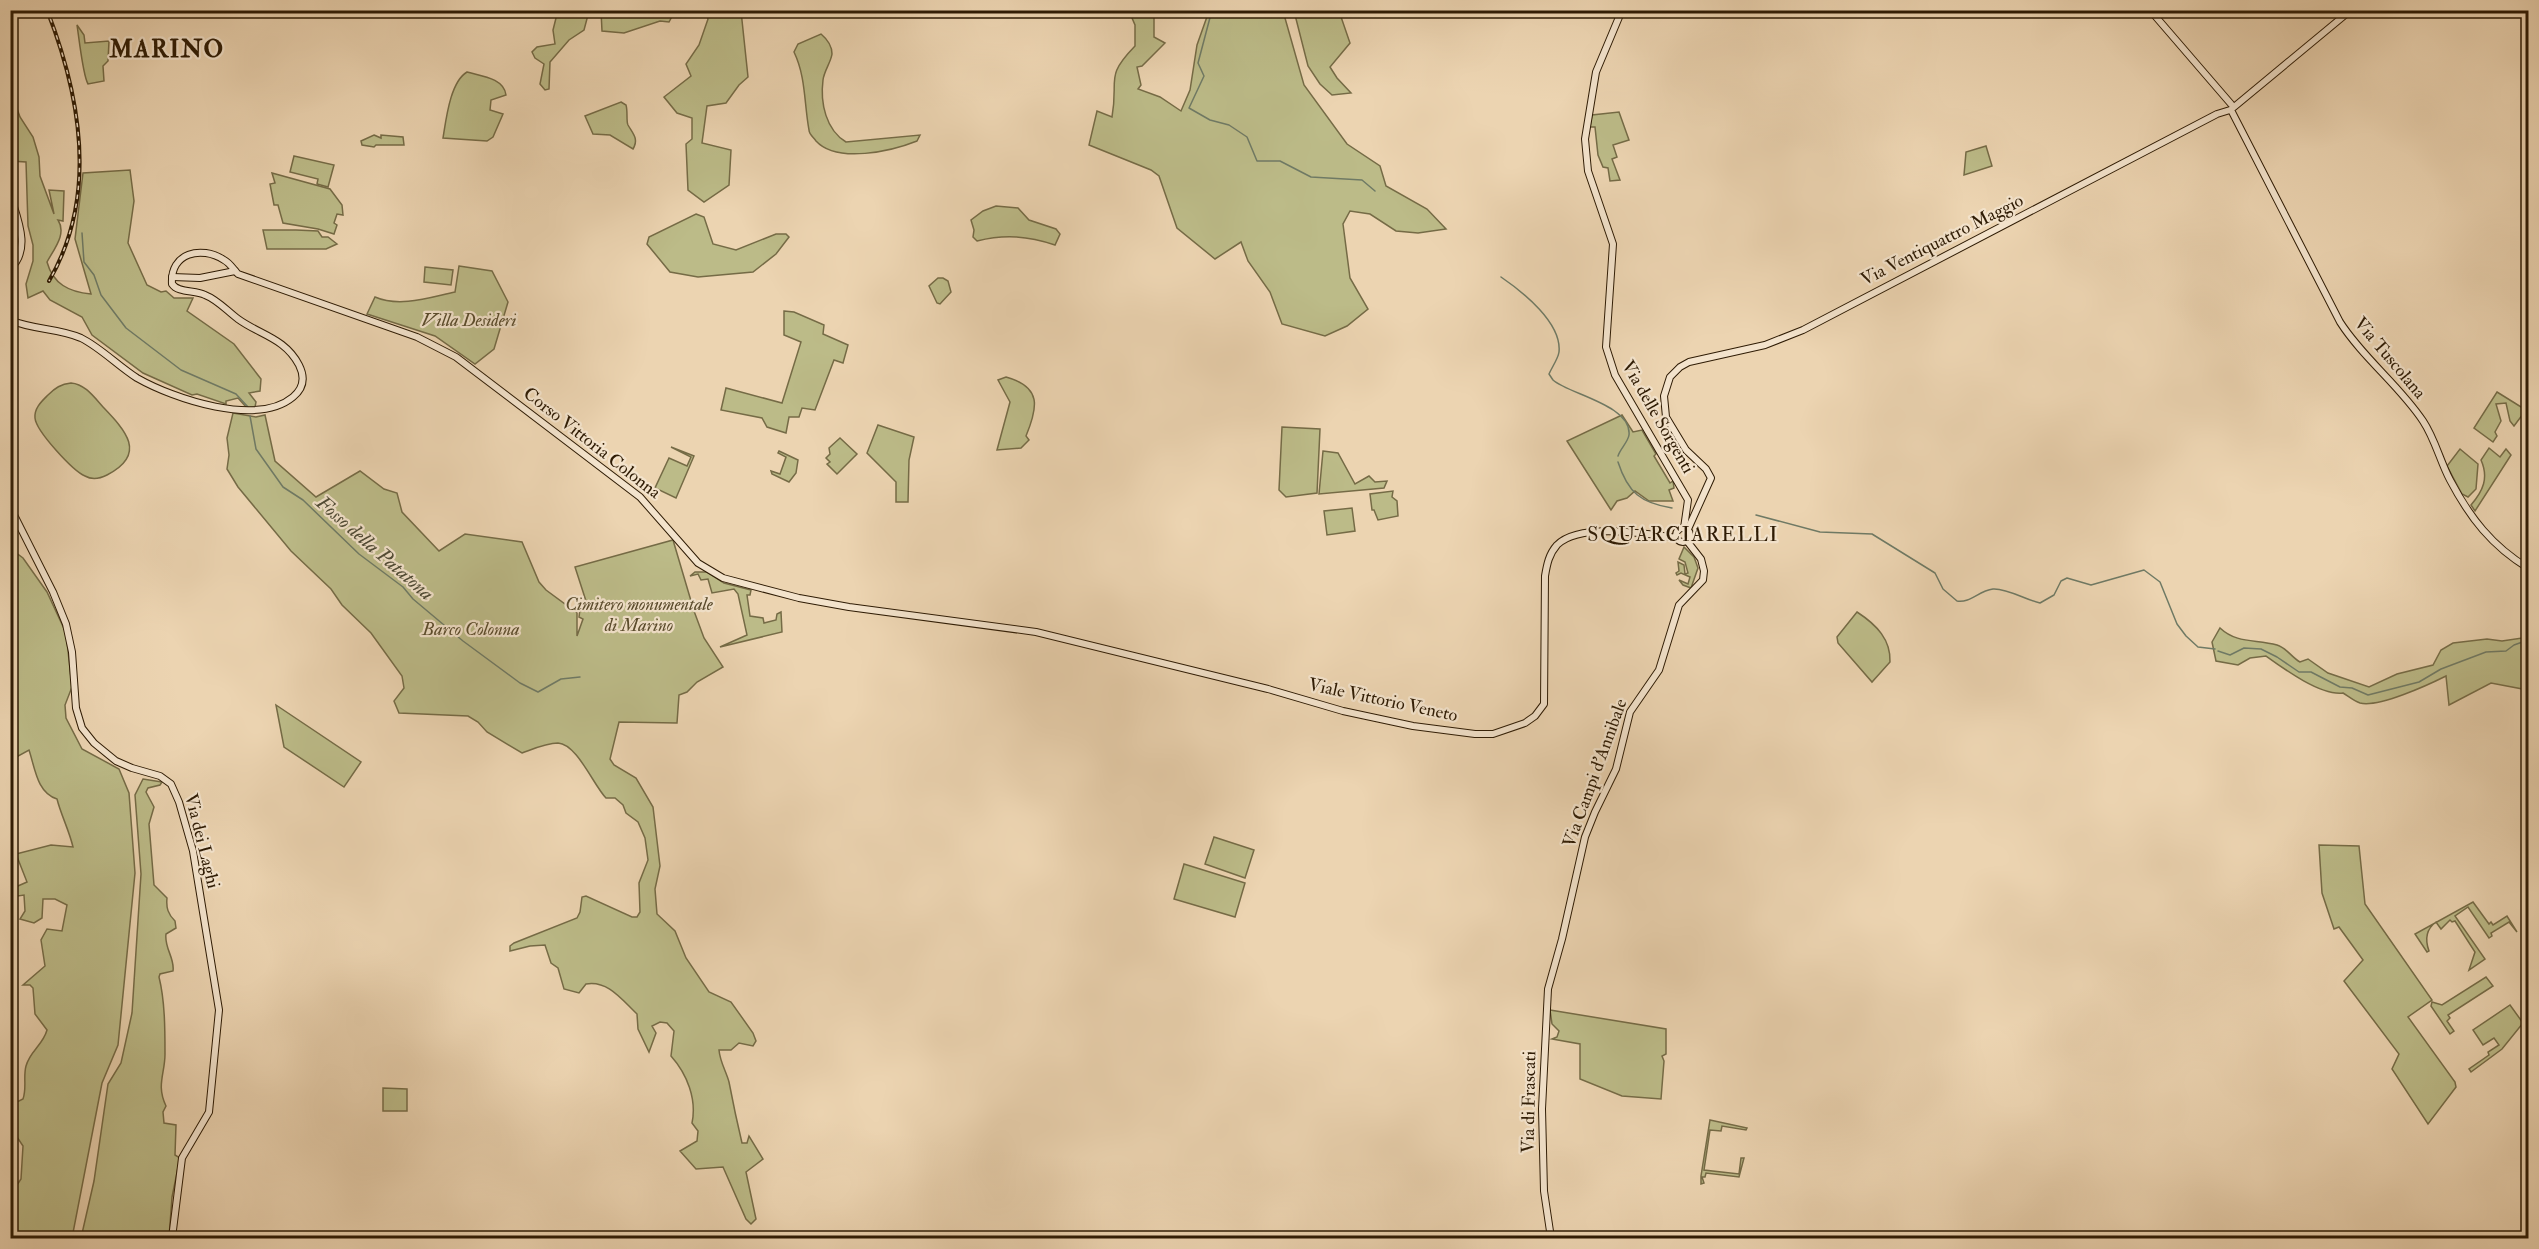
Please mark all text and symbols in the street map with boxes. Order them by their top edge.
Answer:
district label: MARINO [108,34,225,65]
street label: Via Ventiquattro Maggio [1857,189,2028,291]
park label: Villa Desideri [422,309,517,332]
street label: Via Tuscolana [2349,312,2431,404]
street label: Via delle Sorgenti [1616,356,1700,478]
street label: Corso Vittoria Colonna [519,382,666,504]
water label: Fosso della Patatona [310,489,439,606]
district label: SQUARCIARELLI [1587,522,1779,547]
park label: Cimitero monumentale di Marino [565,593,714,637]
park label: Barco Colonna [421,618,520,641]
street label: Viale Vittorio Veneto [1306,673,1460,727]
street label: Via Campi d'Annibale [1557,695,1633,850]
street label: Via dei Laghi [179,791,225,891]
street label: Via di Frascati [1517,1050,1541,1153]

